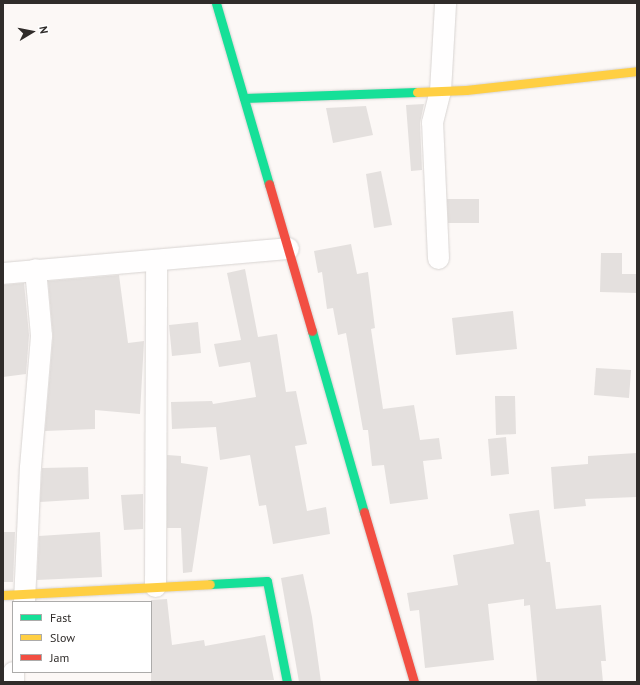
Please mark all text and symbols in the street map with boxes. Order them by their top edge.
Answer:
north arrow [12,12,52,52]
text: N [36,25,51,35]
legend [12,601,152,673]
text: Fast [50,610,71,625]
text: Slow [50,630,75,645]
text: Jam [50,650,69,665]

